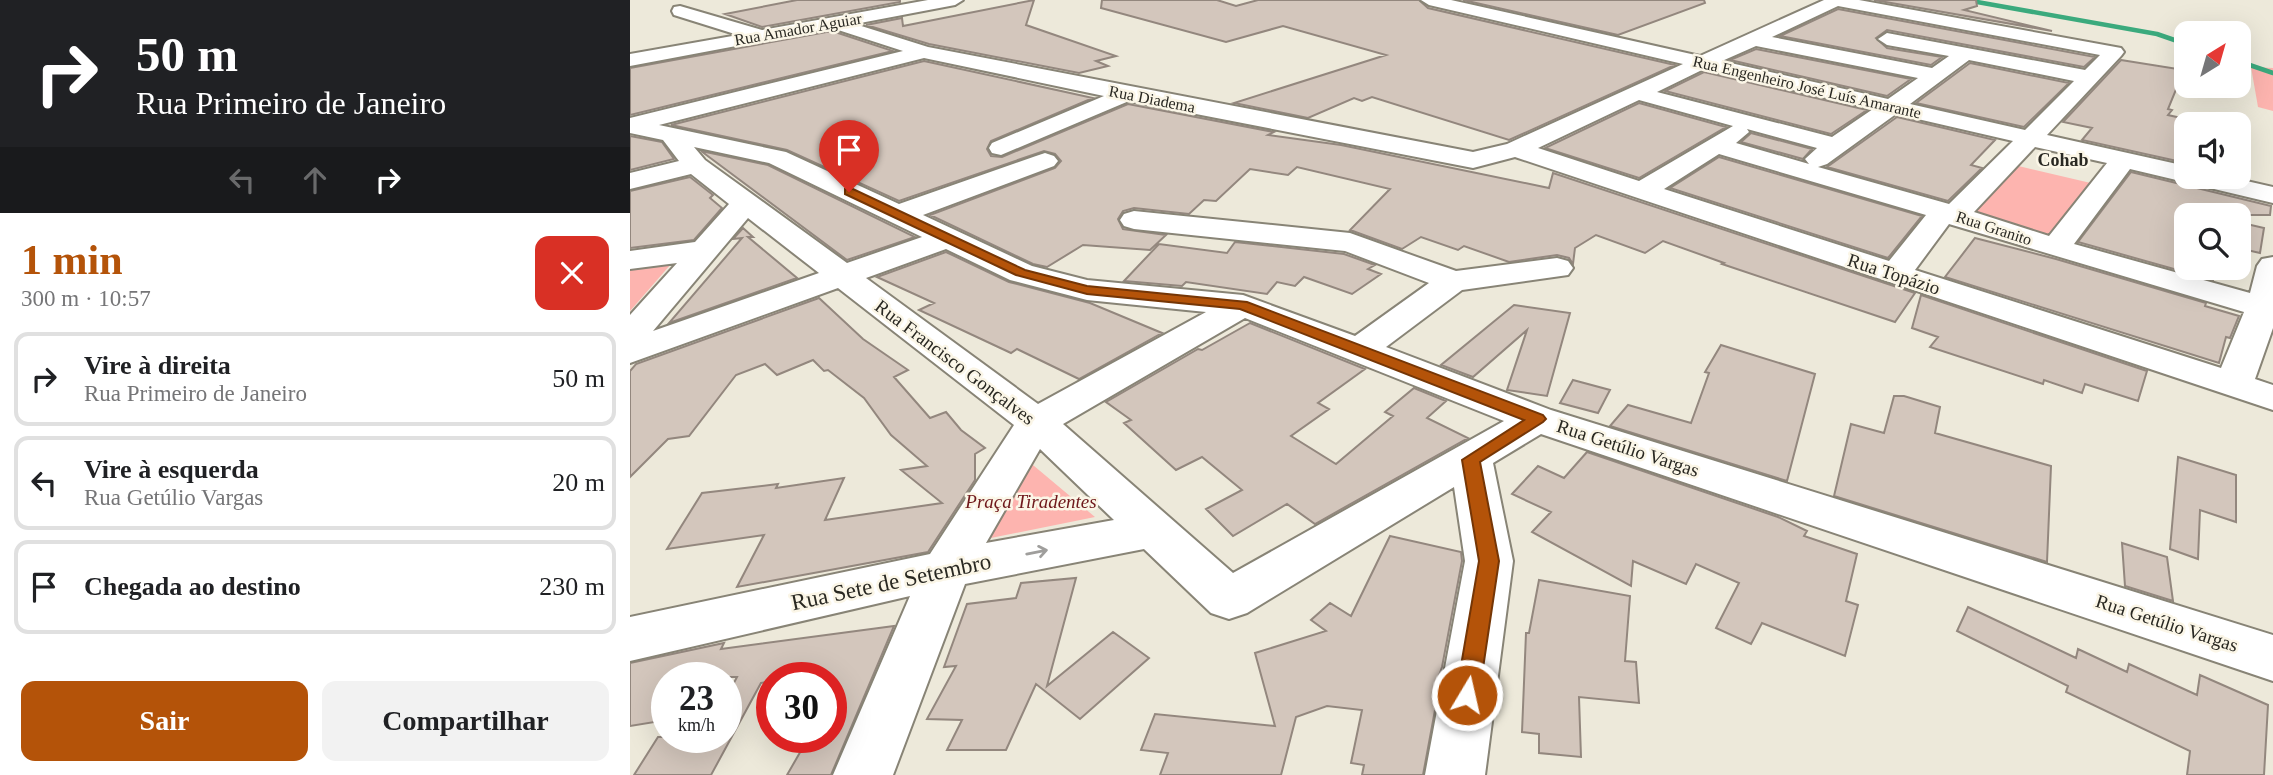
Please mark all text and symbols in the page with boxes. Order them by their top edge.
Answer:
street label: Rua Amador Aguiar [733,9,864,50]
north arrow [2174,21,2250,98]
map controls [2174,21,2251,280]
text: 50 m [136,27,238,82]
icon: right [21,28,112,119]
street label: Rua Engenheiro José Luís Amarante [1691,52,1923,123]
street label: Rua Diadema [1107,82,1197,116]
text: Rua Primeiro de Janeiro [136,85,446,121]
button: sound [2174,112,2251,189]
pin [819,120,879,192]
icon: arrive [830,131,868,169]
district label: Cohab [2037,150,2089,170]
icon: left [223,161,261,199]
icon: ahead [296,161,334,199]
icon: right [369,161,407,199]
button: search [2174,203,2251,280]
street label: Rua Granito [1954,208,2034,248]
button: close [535,236,609,310]
text: 1 min [21,237,123,283]
street label: Rua Topázio [1845,249,1943,299]
text: 300 m · 10:57 [21,286,151,311]
street label: Rua Francisco Gonçalves [871,295,1039,429]
text: Vire à direita [84,351,231,380]
icon: right [25,360,63,398]
text: 50 m [552,364,605,393]
text: Rua Primeiro de Janeiro [84,381,307,406]
street label: Rua Getúlio Vargas [1554,415,1702,481]
text: Vire à esquerda [84,455,259,484]
icon: left [25,464,63,502]
text: 20 m [552,468,605,497]
text: Rua Getúlio Vargas [84,485,263,510]
park label: Praça Tiradentes [964,491,1097,512]
one-way arrow [1025,545,1048,558]
street label: Rua Sete de Setembro [789,549,993,615]
icon: arrive [25,568,63,606]
text: Chegada ao destino [84,572,301,601]
text: 230 m [539,572,605,601]
street label: Rua Getúlio Vargas [2093,590,2241,656]
position arrow [1430,658,1504,732]
speed limit sign: 30 [756,662,847,753]
text: 23 [679,679,714,718]
button: Sair [21,681,308,761]
button: Compartilhar [322,681,609,761]
text: km/h [678,715,715,735]

